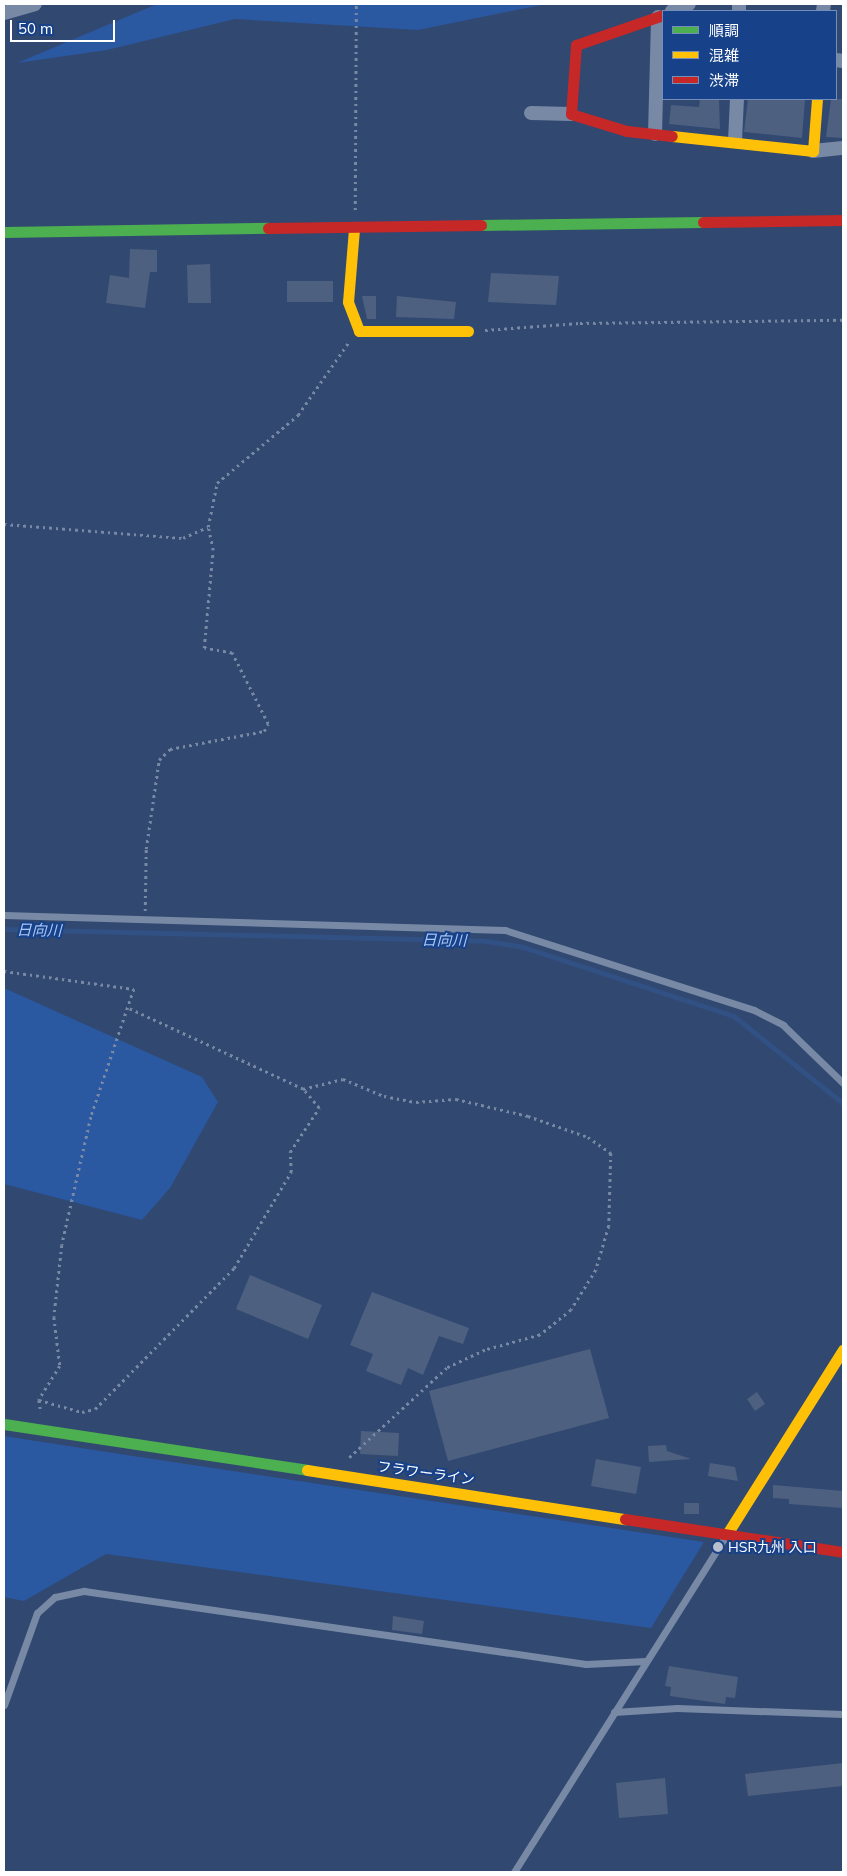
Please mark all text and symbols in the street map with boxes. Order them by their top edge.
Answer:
scale bar [12,10,118,42]
legend [662,10,837,100]
text: 50 m [18,19,53,38]
text: 順調 [709,21,739,40]
text: 混雑 [709,46,739,65]
text: 渋滞 [709,71,739,90]
water label: 日向川 [16,921,62,939]
water label: 日向川 [421,931,467,949]
street label: フラワーライン [376,1458,476,1488]
place label: HSR九州 入口 [728,1539,817,1555]
marker: HSR九州 入口 [712,1541,724,1553]

